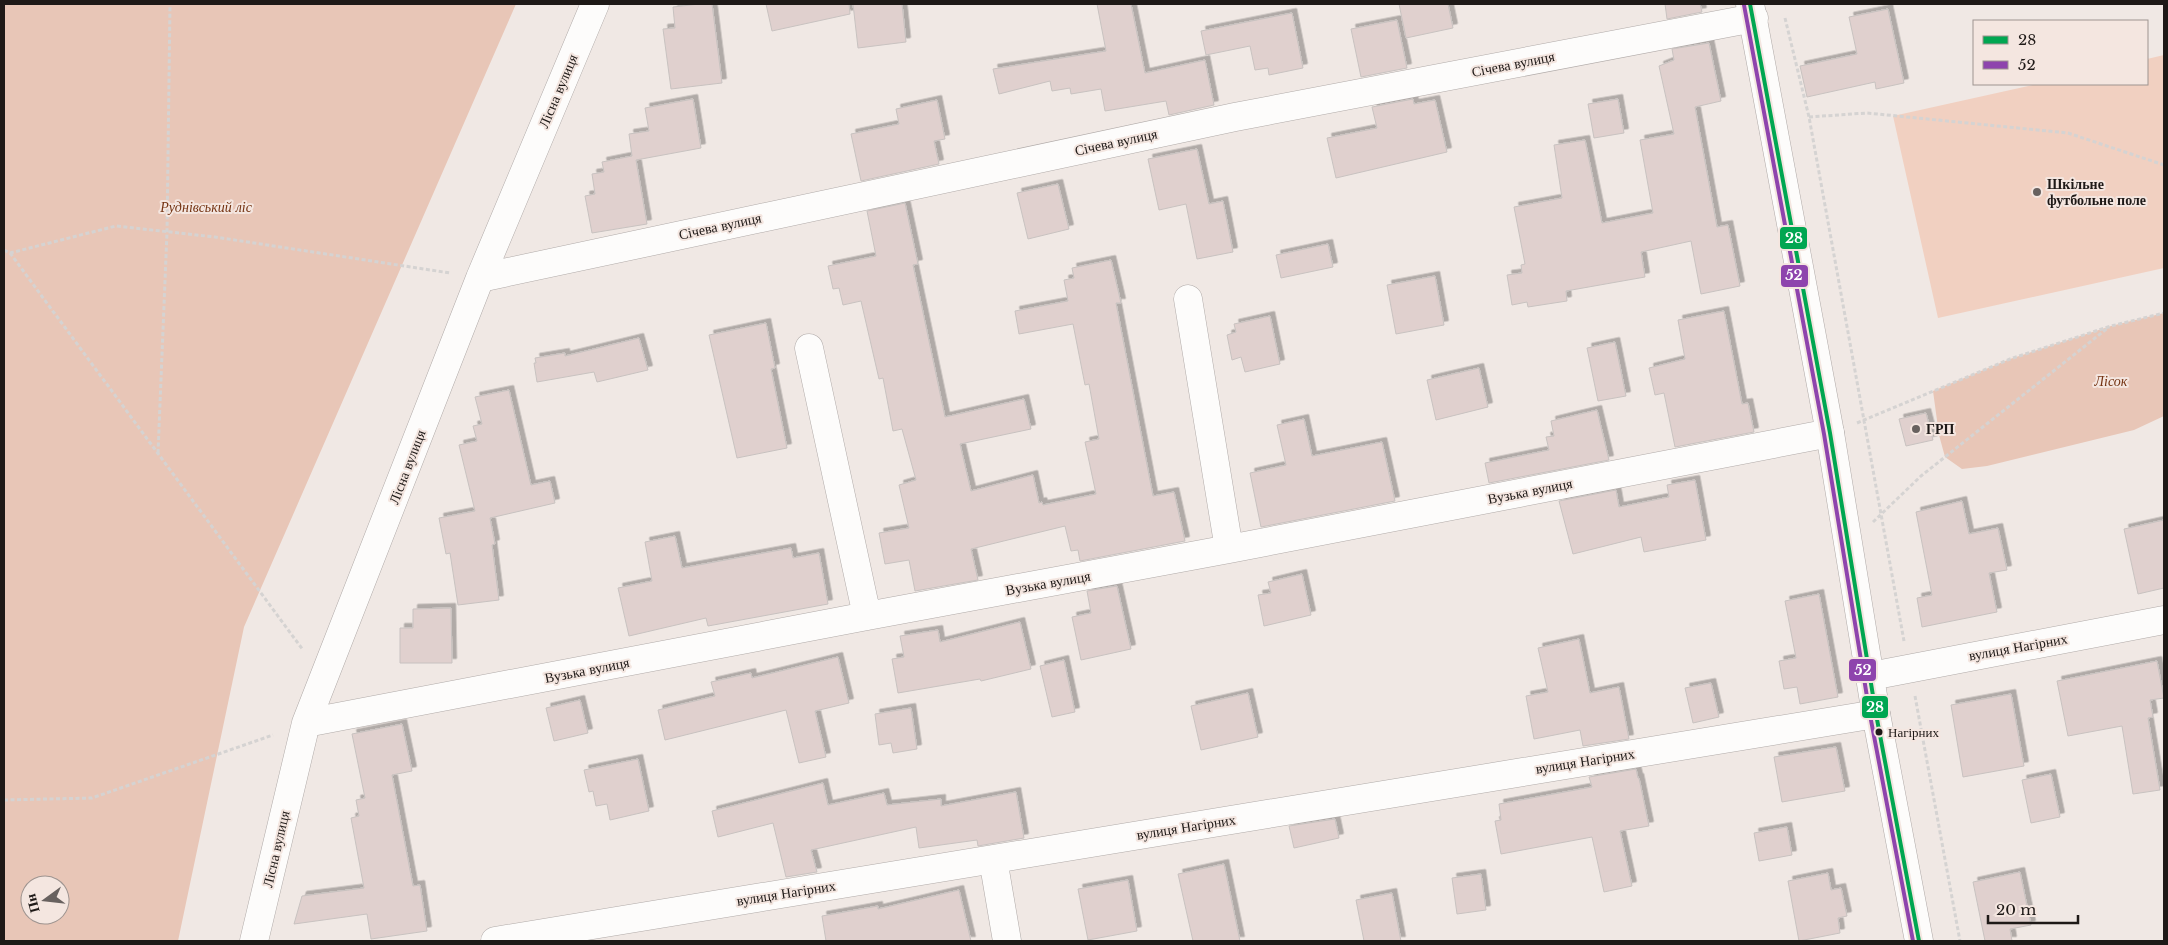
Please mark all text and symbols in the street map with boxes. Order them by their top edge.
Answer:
legend [1973,20,2148,85]
text: 28 [2018,30,2036,49]
street label: Січева вулиця [1470,47,1557,81]
street label: Лісна вулиця [534,51,582,131]
text: 52 [2018,55,2036,74]
street label: Січева вулиця [1073,124,1160,160]
place label: Шкільне футбольне поле [2047,175,2146,209]
marker: Шкільне футбольне поле [2031,186,2043,198]
park label: Руднівський ліс [159,198,253,216]
street label: Січева вулиця [677,208,764,244]
line badge: 28 [1779,226,1808,250]
text: 28 [1785,229,1803,247]
line badge: 52 [1780,264,1809,288]
text: 52 [1785,266,1803,284]
park label: Лісок [2094,372,2128,390]
place label: ГРП [1926,420,1954,438]
marker: ГРП [1910,423,1922,435]
street label: Лісна вулиця [385,427,430,507]
street label: Вузька вулиця [1486,474,1574,508]
street label: Вузька вулиця [1004,567,1092,599]
street label: вулиця Нагірних [1967,629,2069,665]
street label: Вузька вулиця [543,653,631,687]
line badge: 52 [1848,658,1877,682]
text: 52 [1854,661,1872,679]
line badge: 28 [1861,695,1889,719]
text: 28 [1866,698,1884,716]
place label: Нагірних [1888,724,1940,741]
marker: Нагірних [1874,727,1884,737]
street label: вулиця Нагірних [1534,744,1636,778]
street label: Лісна вулиця [258,808,294,889]
street label: вулиця Нагірних [1135,810,1237,844]
north arrow [20,875,70,925]
street label: вулиця Нагірних [735,876,837,910]
text: Пн [21,892,44,915]
scale bar [1988,892,2078,924]
text: 20 m [1996,900,2036,919]

